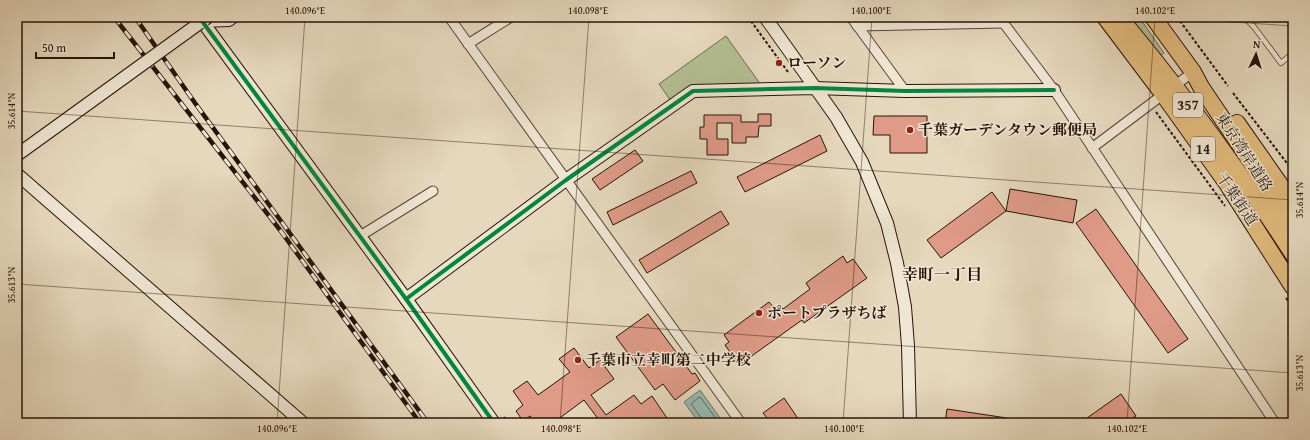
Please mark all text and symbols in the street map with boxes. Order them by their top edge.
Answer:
text: 140.096°E [285,3,325,18]
text: 140.098°E [568,3,608,18]
text: 140.100°E [851,3,891,18]
text: 140.102°E [1135,3,1175,18]
scale bar [36,34,114,60]
north arrow [1236,34,1276,74]
text: N [1252,36,1262,52]
text: 50 m [42,39,66,56]
place label: ローソン [787,52,846,73]
marker: ローソン [774,58,784,68]
text: 35.614°N [4,92,19,129]
road number: 357 [1173,93,1203,117]
street label: 東京湾岸道路 [1211,108,1278,195]
place label: 千葉ガーデンタウン郵便局 [918,119,1097,140]
marker: 千葉ガーデンタウン郵便局 [905,125,915,135]
road number: 14 [1191,137,1215,161]
street label: 千葉街道 [1212,168,1263,229]
text: 35.614°N [1292,181,1307,218]
district label: 幸町一丁目 [902,262,982,286]
text: 35.613°N [4,266,19,303]
place label: ポートプラザちば [767,302,888,323]
marker: ポートプラザちば [754,308,764,318]
place label: 千葉市立幸町第二中学校 [586,349,751,370]
text: 35.613°N [1292,354,1307,391]
marker: 千葉市立幸町第二中学校 [573,355,583,365]
text: 140.096°E [257,421,297,436]
text: 140.098°E [541,421,581,436]
text: 140.100°E [824,421,864,436]
text: 140.102°E [1107,421,1147,436]

